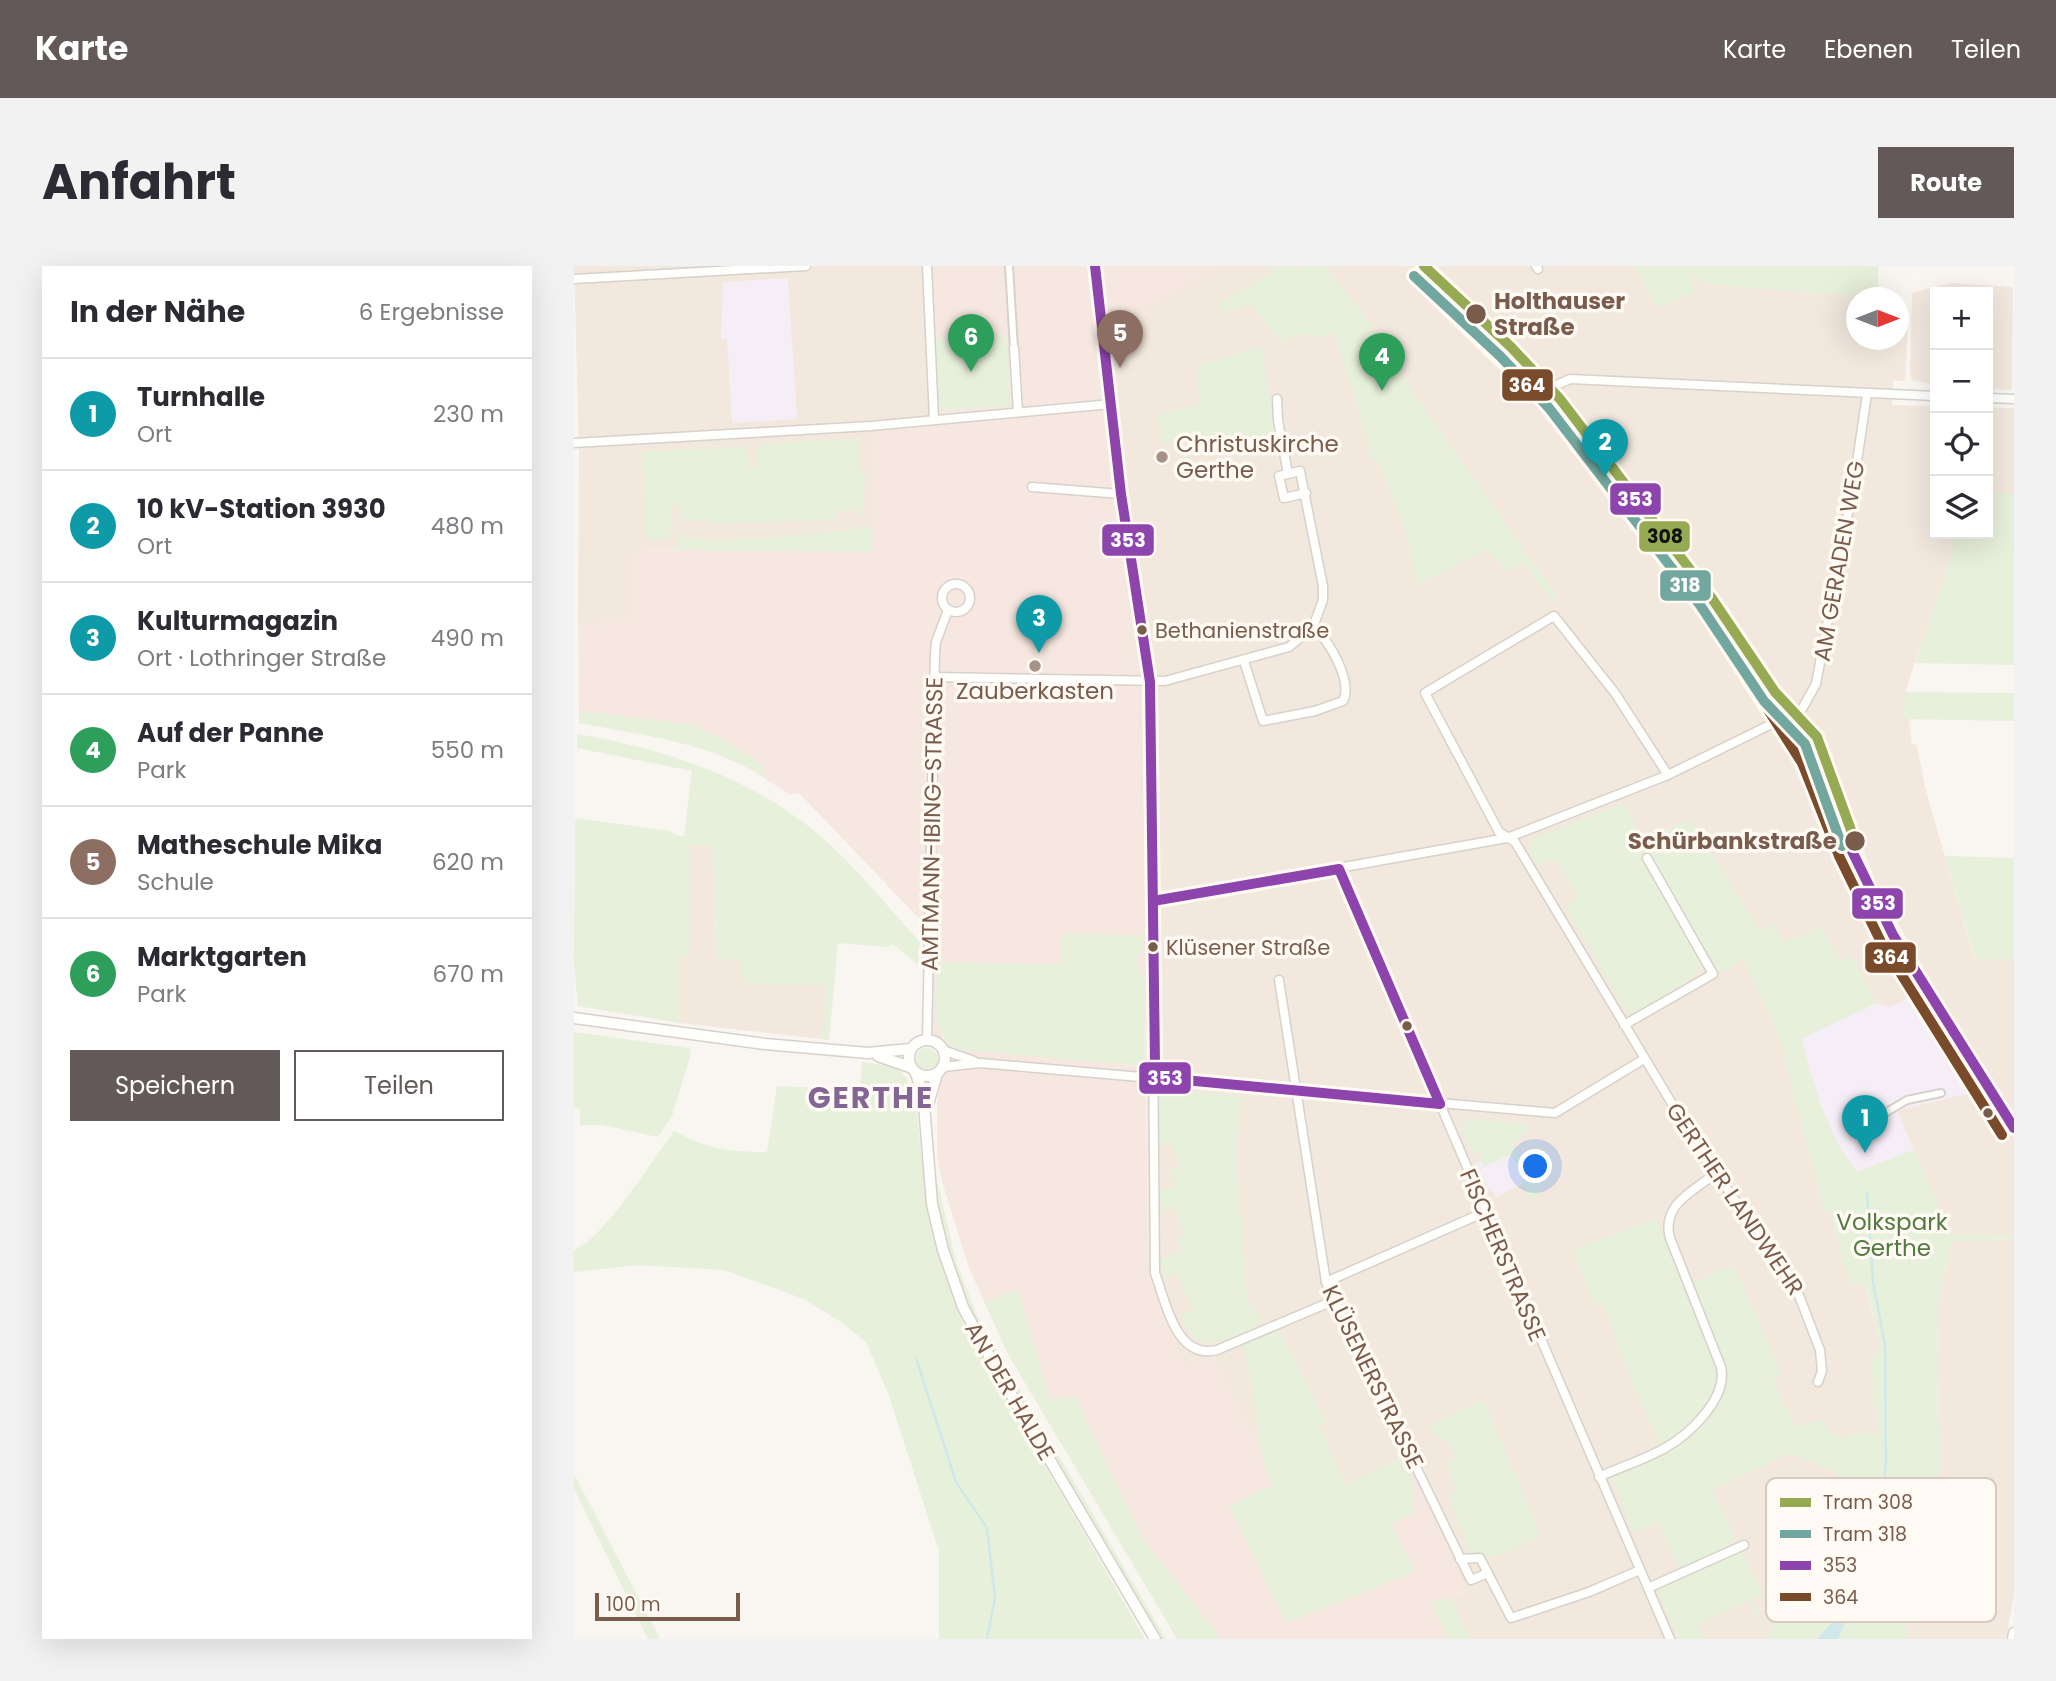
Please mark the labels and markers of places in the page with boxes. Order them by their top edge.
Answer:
place label: Holthauser Straße [1494,285,1625,343]
marker: Holthauser Straße [1464,302,1488,326]
pin: 5 [1097,310,1143,368]
pin: 6 [948,314,994,372]
pin: 4 [1359,333,1405,391]
pin: 2 [1582,419,1628,477]
place label: Christuskirche Gerthe [1176,428,1339,486]
marker: Christuskirche Gerthe [1154,449,1170,465]
pin: 3 [1016,595,1062,653]
place label: Bethanienstraße [1155,616,1329,645]
marker: Bethanienstraße [1135,623,1149,637]
marker: Zauberkasten [1027,658,1043,674]
place label: Zauberkasten [956,675,1114,707]
place label: Schürbankstraße [1628,825,1837,857]
marker: Schürbankstraße [1843,829,1867,853]
place label: Klüsener Straße [1166,933,1330,962]
marker: Klüsener Straße [1146,940,1160,954]
unlabelled marker [1400,1019,1414,1033]
pin: 1 [1842,1095,1888,1153]
unlabelled marker [1981,1106,1995,1120]

